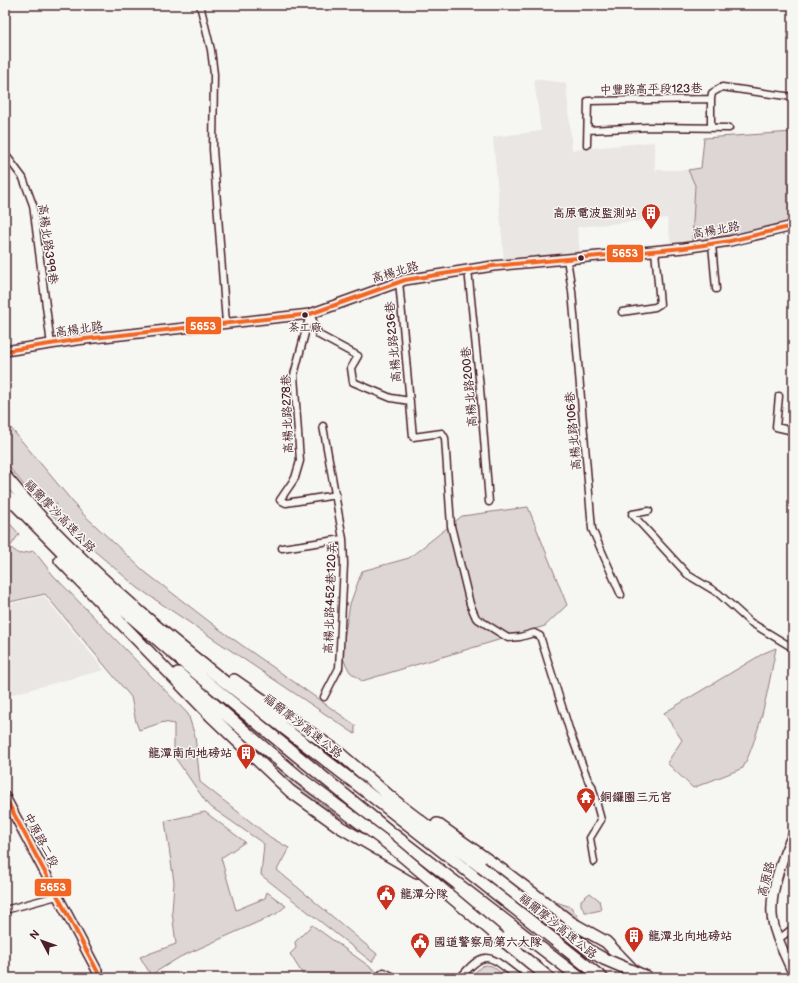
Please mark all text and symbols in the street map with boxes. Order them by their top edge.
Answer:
street label: 中豐路高平段123巷 [599,81,703,98]
building icon: 高原電波監測站 [640,202,662,230]
street label: 高楊北路399巷 [34,203,61,285]
place label: 高原電波監測站 [553,206,637,221]
street label: 高楊北路 [691,219,741,242]
line badge: 5653 [606,244,644,263]
text: 5653 [612,247,638,260]
unlabelled marker [576,253,586,263]
street label: 高楊北路 [370,259,420,286]
street label: 高楊北路236巷 [382,301,405,383]
marker: 茶工廠 [300,310,310,320]
line badge: 5653 [185,316,222,335]
street label: 高楊北路 [54,319,104,340]
text: 5653 [190,320,216,333]
place label: 茶工廠 [289,321,322,334]
street label: 高楊北路200巷 [458,346,481,428]
street label: 高楊北路278巷 [279,374,296,454]
street label: 高楊北路106巷 [563,391,584,471]
street label: 福爾摩沙高速公路 [21,477,98,556]
street label: 高楊北路452巷120弄 [321,542,340,654]
street label: 福爾摩沙高速公路 [260,691,345,762]
building icon: 龍潭南向地磅站 [235,742,257,770]
place label: 龍潭南向地磅站 [148,746,232,761]
temple icon: 銅鑼圈三元宮 [575,786,597,814]
place label: 銅鑼圈三元宮 [600,790,672,805]
street label: 中原路二段 [20,810,61,870]
street label: 高原路 [755,860,778,898]
line badge: 5653 [34,878,72,897]
text: 5653 [40,881,66,894]
public building icon: 龍潭分隊 [375,883,397,911]
place label: 龍潭分隊 [400,887,448,902]
street label: 福爾摩沙高速公路 [516,890,600,962]
north arrow [22,921,62,961]
building icon: 龍潭北向地磅站 [623,925,645,953]
text: N [27,927,42,942]
place label: 龍潭北向地磅站 [648,929,732,944]
public building icon: 國道警察局第六大隊 [409,931,431,959]
place label: 國道警察局第六大隊 [434,935,542,950]

